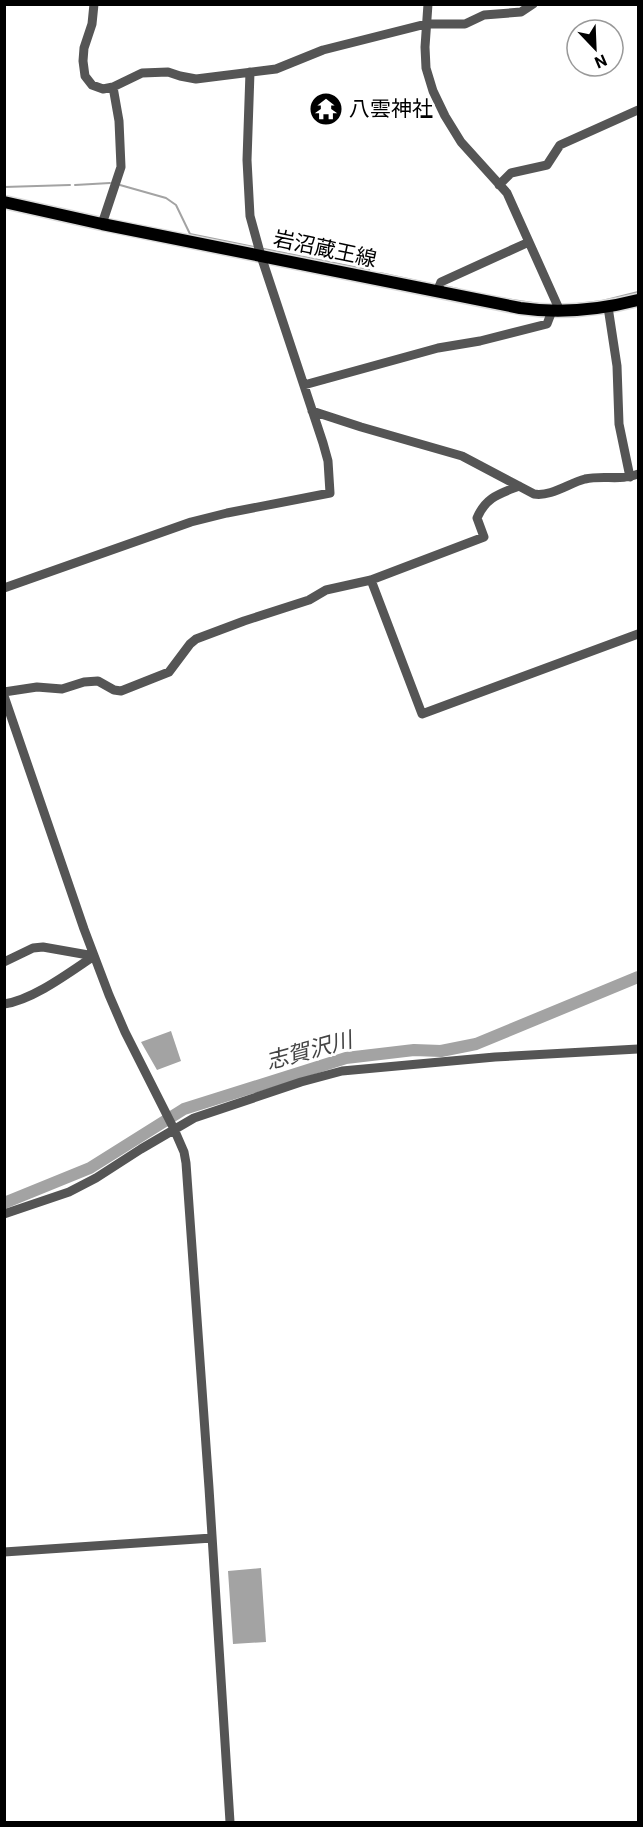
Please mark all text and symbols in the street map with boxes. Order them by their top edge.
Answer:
north arrow [565,18,625,78]
text: N [592,50,610,72]
temple icon: 八雲神社 [308,91,344,127]
place label: 八雲神社 [349,97,433,121]
street label: 岩沼蔵王線 [271,226,379,272]
water label: 志賀沢川 [263,1027,357,1074]

